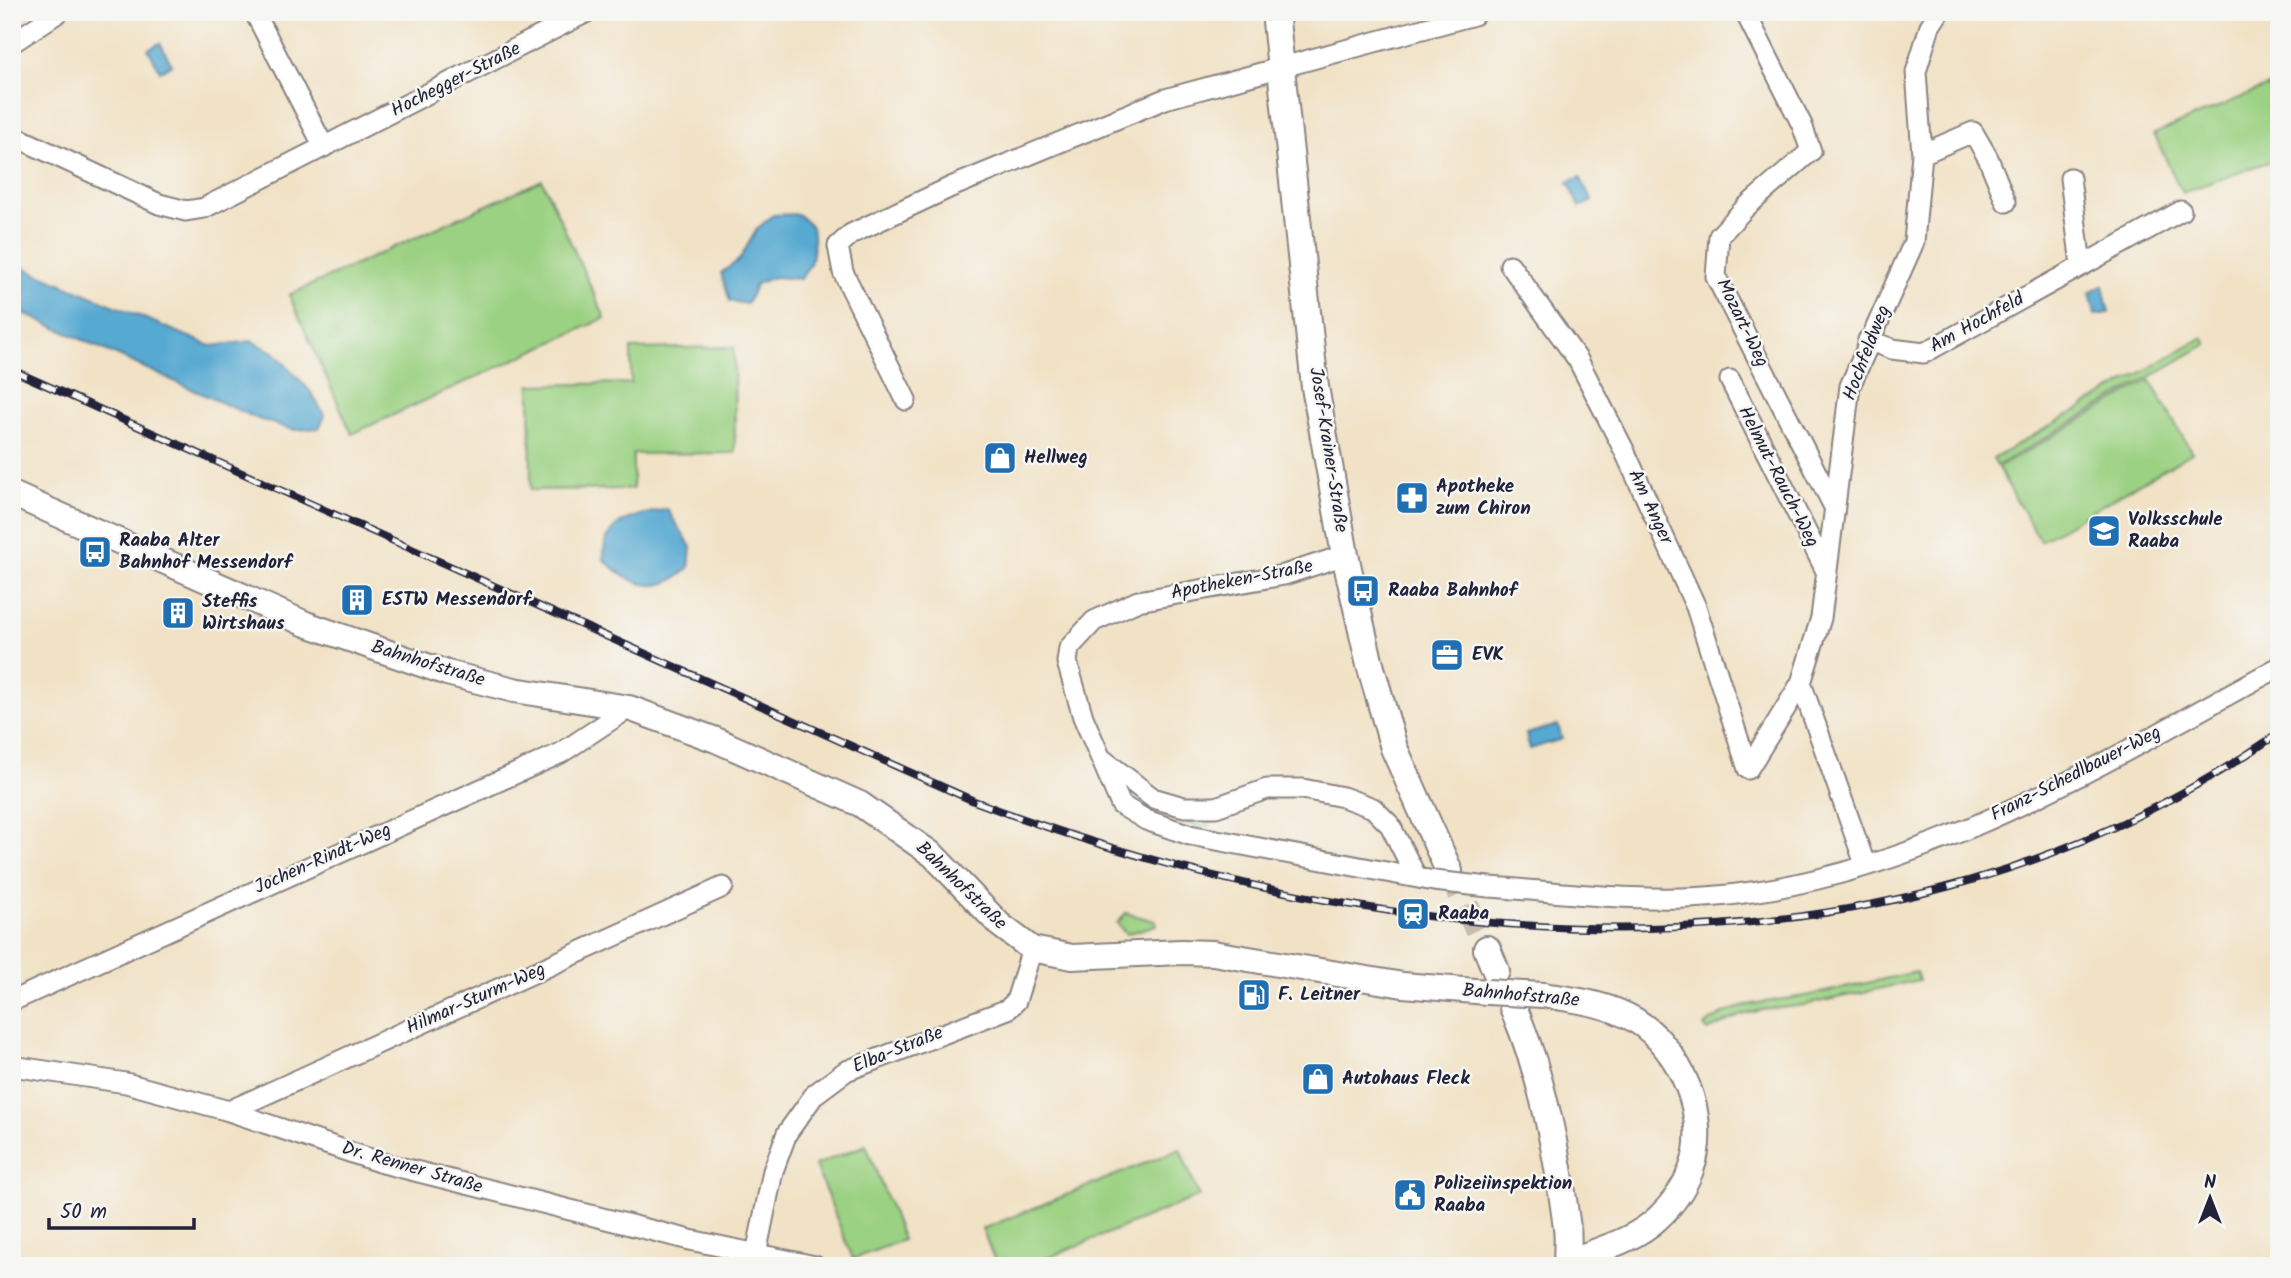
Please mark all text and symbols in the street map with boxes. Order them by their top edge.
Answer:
street label: Hochegger-Straße [386,34,527,126]
street label: Mozart-Weg [1708,273,1776,373]
street label: Am Hochfeld [1924,284,2030,361]
street label: Hochfeldweg [1835,301,1899,405]
street label: Josef-Krainer-Straße [1300,365,1356,535]
street label: Helmut-Rauch-Weg [1729,401,1827,553]
shop icon: Hellweg [981,439,1019,477]
place label: Hellweg [1024,443,1088,473]
street label: Am Anger [1620,464,1681,551]
place label: Apotheke zum Chiron [1436,472,1531,524]
pharmacy icon: Apotheke zum Chiron [1393,479,1431,517]
place label: Volksschule Raaba [2128,505,2223,557]
school or university icon: Volksschule Raaba [2085,512,2123,550]
place label: Raaba Alter Bahnhof Messendorf [119,526,294,578]
bus stop icon: Raaba Alter Bahnhof Messendorf [76,533,114,571]
street label: Apotheken-Straße [1168,551,1316,608]
bus stop icon: Raaba Bahnhof [1344,572,1382,610]
place label: Raaba Bahnhof [1388,576,1519,606]
building icon: ESTW Messendorf [338,581,376,619]
place label: ESTW Messendorf [382,585,532,615]
place label: Steffis Wirtshaus [202,587,285,639]
building icon: Steffis Wirtshaus [159,594,197,632]
street label: Bahnhofstraße [367,632,489,696]
office icon: EVK [1428,636,1466,674]
place label: EVK [1472,640,1504,670]
street label: Franz-Schedlbauer-Weg [1986,718,2166,830]
street label: Jochen-Rindt-Weg [250,815,396,903]
street label: Bahnhofstraße [908,834,1014,938]
station icon: Raaba [1394,895,1432,933]
place label: Raaba [1438,899,1490,929]
street label: Hilmar-Sturm-Weg [401,955,551,1043]
fuel station icon: F. Leitner [1235,976,1273,1014]
street label: Bahnhofstraße [1461,976,1581,1016]
place label: F. Leitner [1278,980,1361,1010]
street label: Elba-Straße [848,1018,948,1082]
shop icon: Autohaus Fleck [1299,1060,1337,1098]
place label: Autohaus Fleck [1342,1064,1470,1094]
street label: Dr. Renner Straße [338,1134,486,1203]
north arrow [2176,1162,2246,1232]
text: N [2204,1168,2216,1198]
place label: Polizeiinspektion Raaba [1434,1169,1572,1221]
public building icon: Polizeiinspektion Raaba [1391,1176,1429,1214]
scale bar [49,1187,194,1231]
text: 50 m [60,1196,107,1229]

